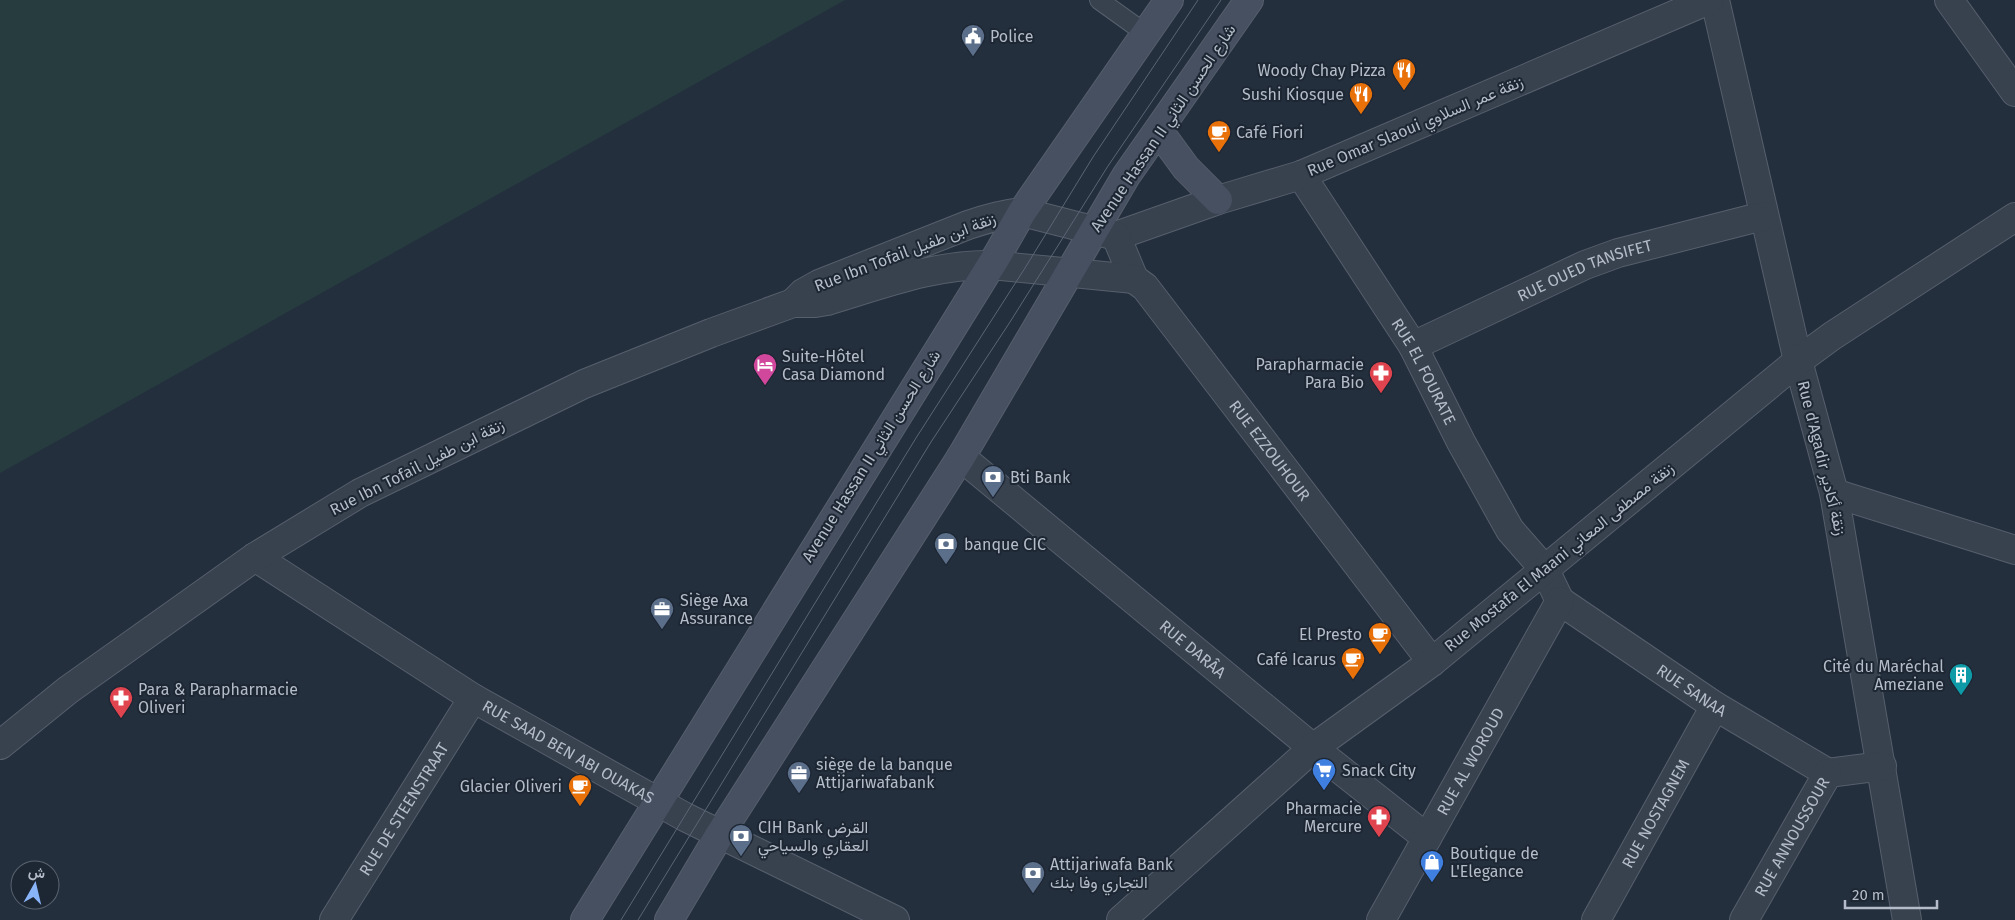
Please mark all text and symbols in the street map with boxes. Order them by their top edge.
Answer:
street label: Avenue Hassan II شارع الحسن الثاني [1086,21,1243,237]
public building icon: Police [960,23,986,57]
place label: Police [990,27,1033,46]
restaurant icon: Woody Chay Pizza [1391,57,1417,91]
place label: Woody Chay Pizza [1258,61,1386,80]
street label: Rue Omar Slaoui زنقة عمر السلاوي [1304,72,1527,184]
restaurant icon: Sushi Kiosque [1348,81,1374,115]
place label: Sushi Kiosque [1242,85,1344,104]
cafe icon: Café Fiori [1206,119,1232,153]
place label: Café Fiori [1236,123,1304,142]
street label: Rue Ibn Tofail زنقة ابن طفيل [812,209,999,296]
street label: RUE OUED TANSIFET [1514,235,1655,305]
street label: RUE EL FOURATE [1388,315,1460,428]
place label: Suite-Hôtel Casa Diamond [782,347,885,384]
street label: Avenue Hassan II شارع الحسن الثاني [798,347,948,567]
hotel icon: Suite-Hôtel Casa Diamond [752,352,778,386]
place label: Parapharmacie Para Bio [1256,355,1364,392]
pharmacy icon: Parapharmacie Para Bio [1368,360,1394,394]
street label: Rue d'Agadir زنقة أكادير [1793,379,1850,538]
street label: RUE EZZOUHOUR [1226,396,1315,505]
street label: Rue Ibn Tofail زنقة ابن طفيل [327,415,508,520]
street label: Rue Mostafa El Maani زنقة مصطفى المعاني [1440,458,1680,659]
bank icon: Bti Bank [980,464,1006,498]
place label: Bti Bank [1010,468,1071,487]
bank icon: banque CIC [933,531,959,565]
place label: banque CIC [964,535,1046,554]
place label: Siège Axa Assurance [680,591,753,628]
office icon: Siège Axa Assurance [649,596,675,630]
street label: RUE DARÂA [1156,616,1231,682]
cafe icon: El Presto [1367,621,1393,655]
place label: El Presto [1299,625,1362,644]
cafe icon: Café Icarus [1340,646,1366,680]
place label: Café Icarus [1256,650,1336,669]
place label: Cité du Maréchal Ameziane [1823,657,1944,694]
street label: RUE SANAA [1653,660,1731,721]
building icon: Cité du Maréchal Ameziane [1948,662,1974,696]
place label: Para & Parapharmacie Oliveri [138,680,298,717]
pharmacy icon: Para & Parapharmacie Oliveri [108,685,134,719]
street label: RUE SAAD BEN ABI OUAKAS [479,696,658,807]
street label: RUE AL WOROUD [1432,704,1508,818]
street label: RUE DE STEENSTRAAT [355,738,453,879]
place label: siège de la banque Attijariwafabank [816,755,953,792]
street label: RUE NOSTAGNEM [1617,755,1693,871]
supermarket icon: Snack City [1311,757,1337,791]
office icon: siège de la banque Attijariwafabank [786,760,812,794]
place label: Snack City [1342,761,1416,780]
cafe icon: Glacier Oliveri [567,773,593,807]
street label: RUE ANNOUSSOUR [1750,773,1833,900]
place label: Glacier Oliveri [460,777,562,796]
place label: Pharmacie Mercure [1285,799,1362,836]
pharmacy icon: Pharmacie Mercure [1366,804,1392,838]
place label: CIH Bank القرض العقاري والسياحي [758,818,869,859]
bank icon: CIH Bank القرض العقاري والسياحي [728,823,754,857]
place label: Boutique de L'Elegance [1450,844,1539,881]
shop icon: Boutique de L'Elegance [1419,849,1445,883]
place label: Attijariwafa Bank التجاري وفا بنك [1050,855,1174,896]
north arrow [10,860,60,910]
bank icon: Attijariwafa Bank التجاري وفا بنك [1020,860,1046,894]
text: ش [27,863,46,882]
scale bar [1845,878,1938,910]
text: 20 m [1852,886,1885,904]

